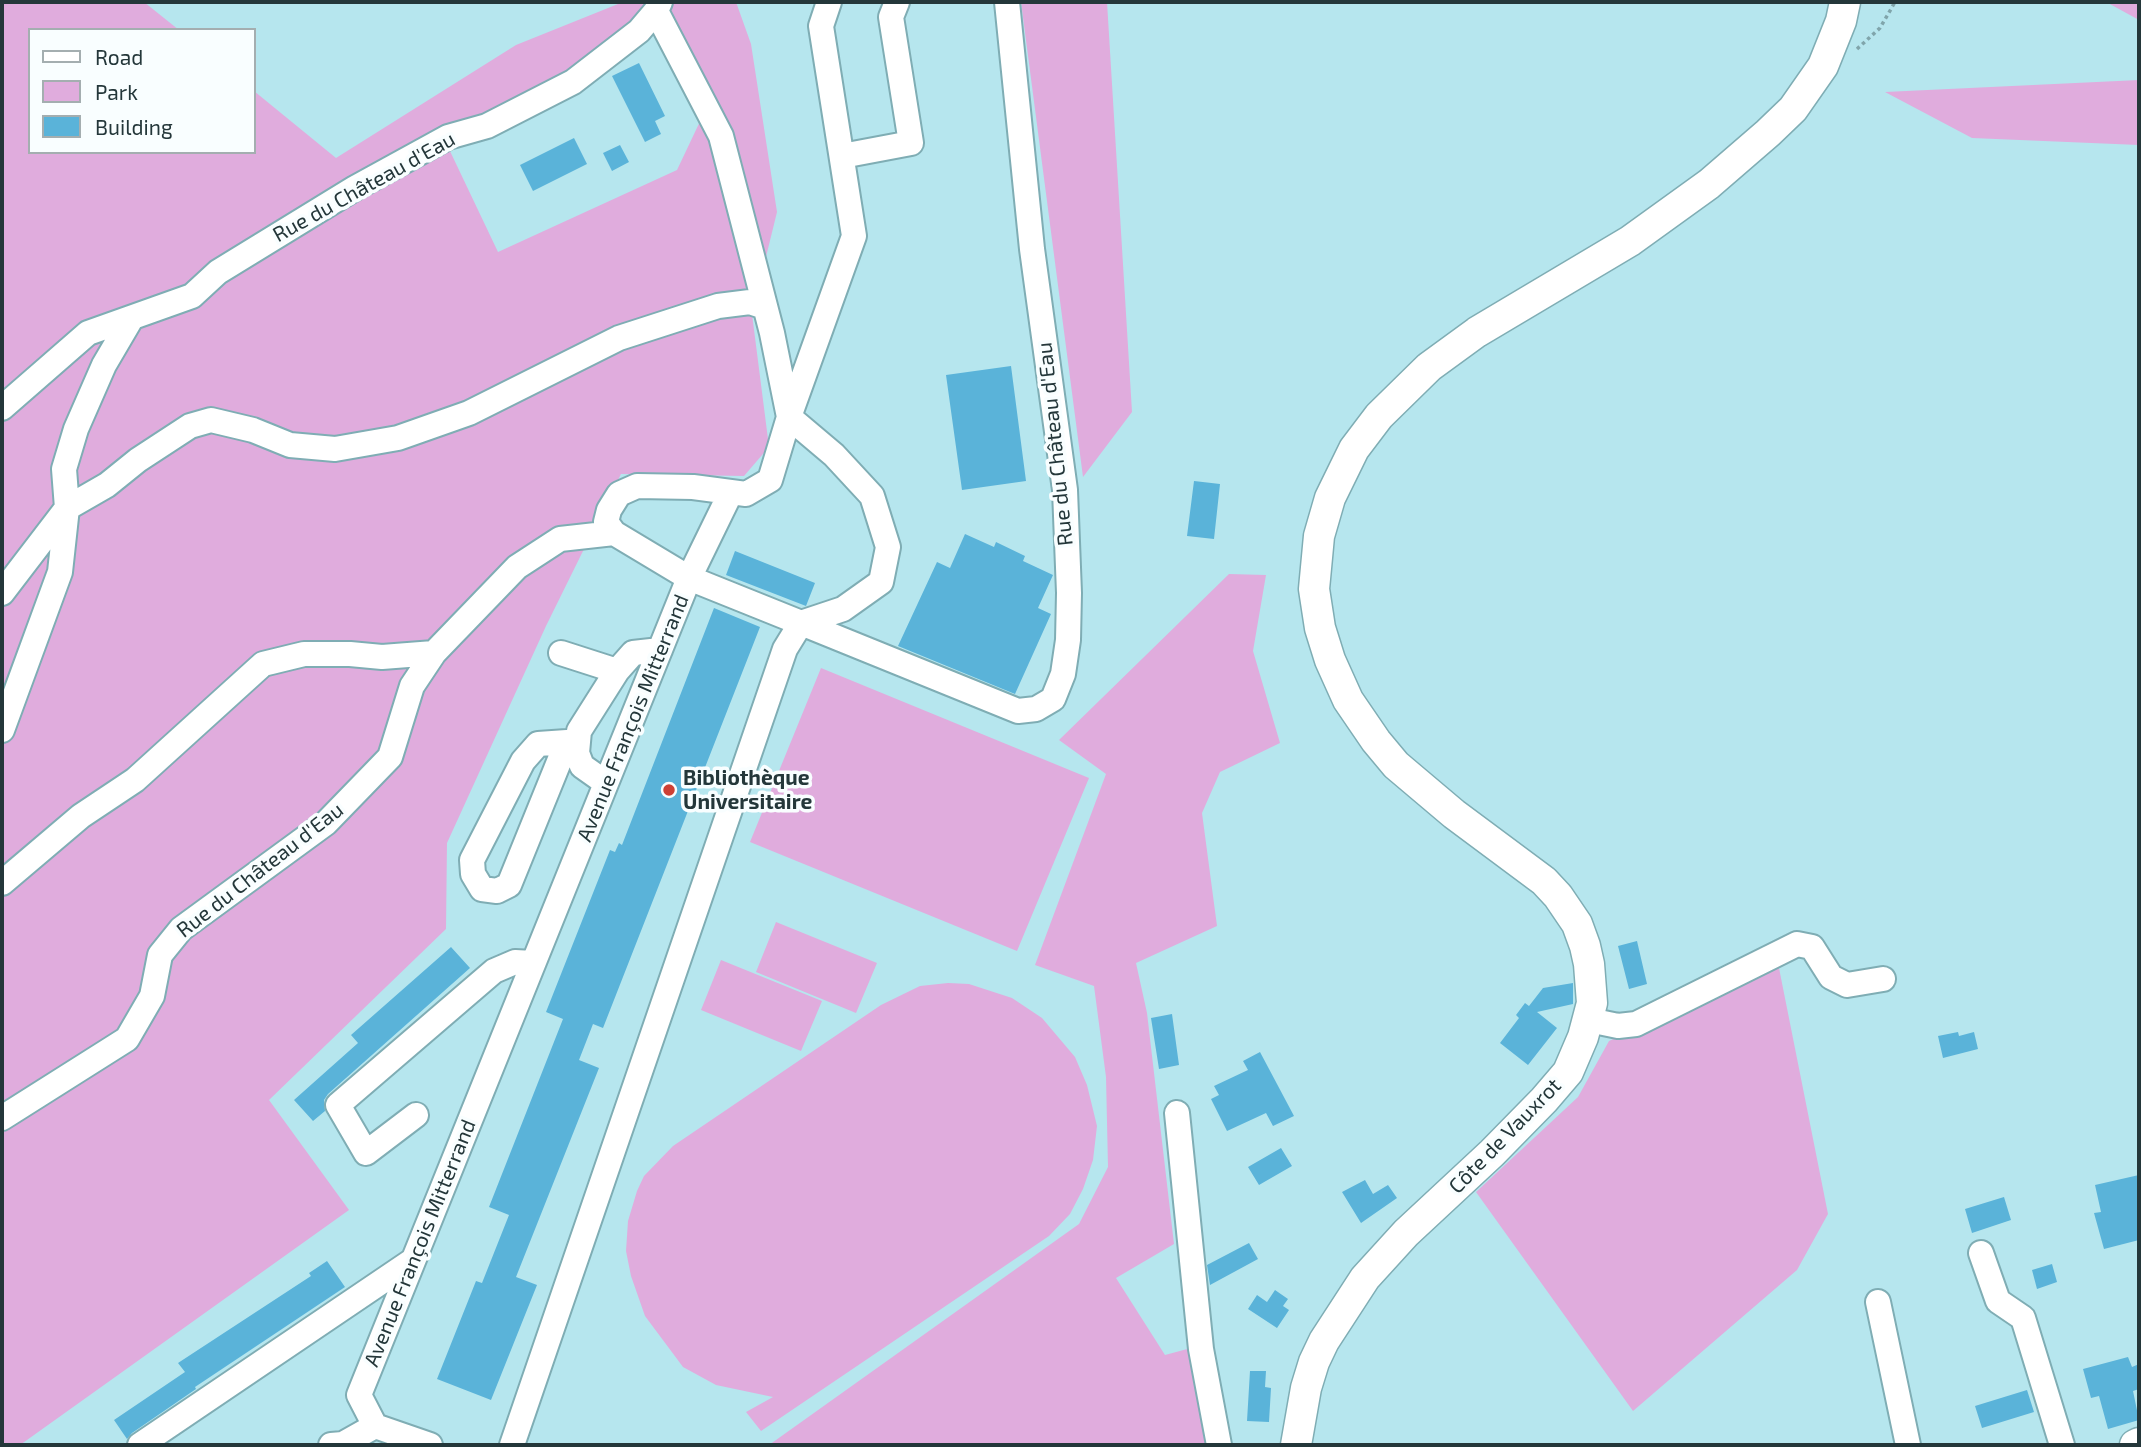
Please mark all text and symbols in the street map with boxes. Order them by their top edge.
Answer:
legend [28,28,256,154]
text: Road [95,44,143,69]
text: Park [95,79,138,104]
text: Building [95,114,173,139]
street label: Rue du Château d'Eau [268,126,460,248]
street label: Rue du Château d'Eau [1032,341,1078,547]
street label: Avenue François Mitterrand [572,591,694,845]
place label: Bibliothèque Universitaire [683,765,812,815]
marker: Bibliothèque Universitaire [661,782,677,798]
street label: Rue du Château d'Eau [172,797,348,943]
street label: Côte de Vauxrot [1444,1073,1566,1199]
street label: Avenue François Mitterrand [359,1116,481,1370]

